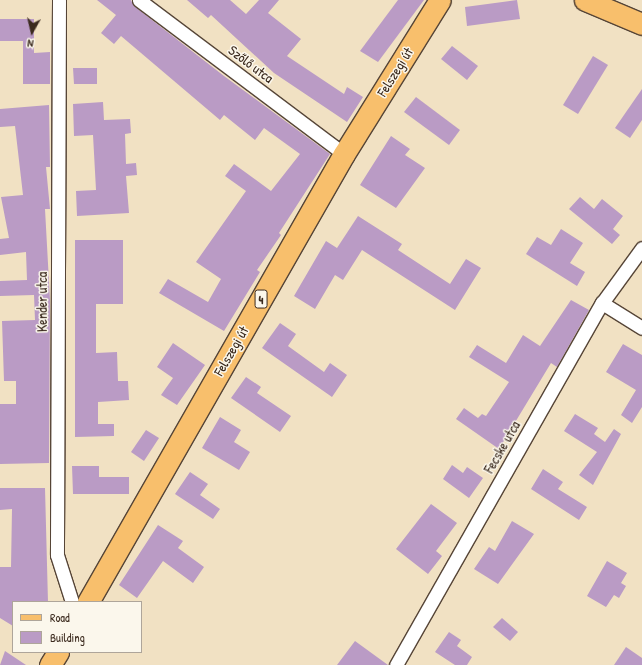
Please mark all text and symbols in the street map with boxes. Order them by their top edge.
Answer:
north arrow [12,12,52,52]
text: N [26,37,34,51]
street label: Szőlő utca [225,42,277,86]
street label: Felszegi út [373,44,417,100]
street label: Kender utca [34,272,50,332]
road number: 4 [254,288,268,310]
street label: Felszegi út [210,323,252,379]
street label: Fecske utca [480,418,524,476]
legend [12,601,142,653]
text: Road [50,609,70,626]
text: Building [50,629,85,646]

